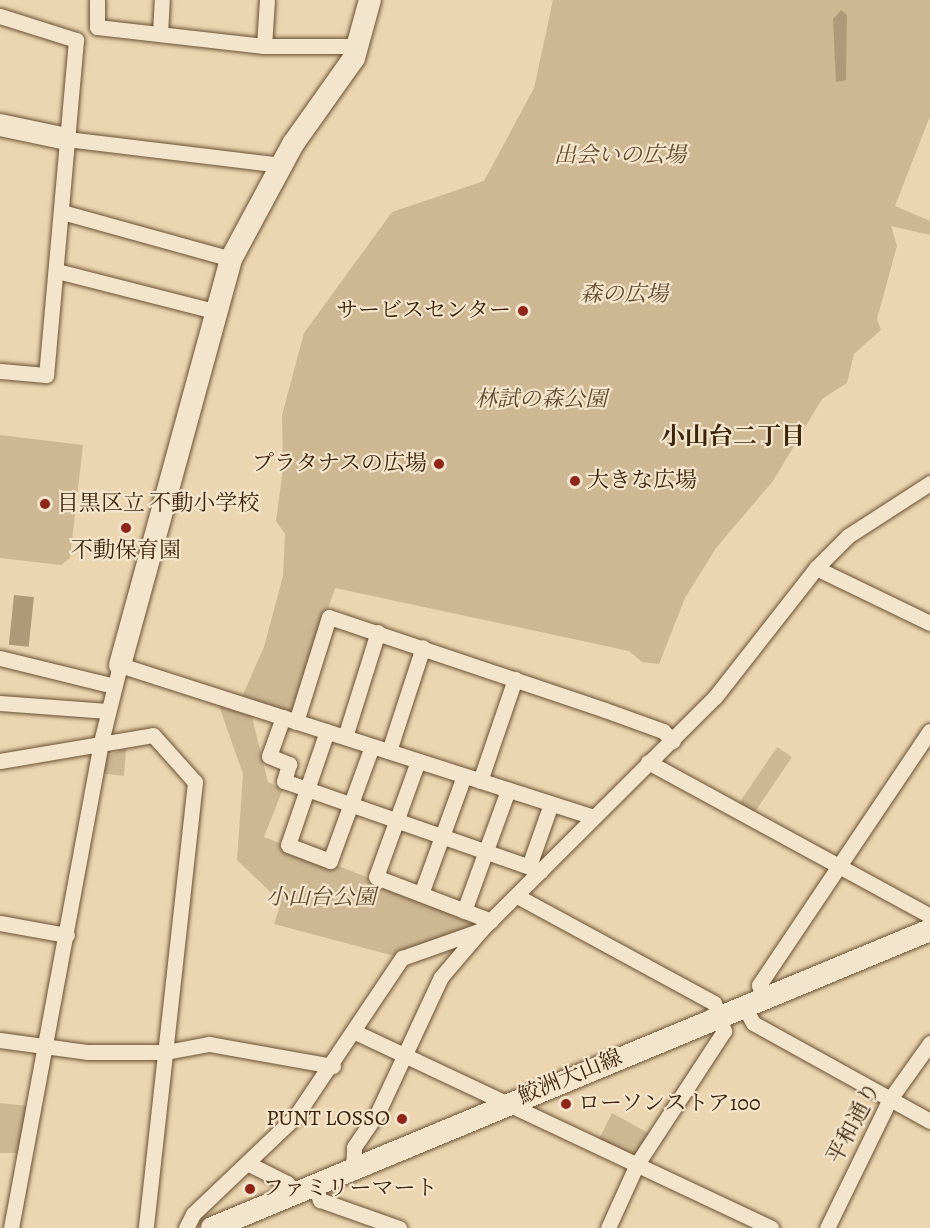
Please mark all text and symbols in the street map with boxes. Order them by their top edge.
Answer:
park label: 出会いの広場 [554,143,686,169]
park label: 森の広場 [580,282,668,308]
place label: サービスセンター [335,298,511,324]
marker: サービスセンター [516,304,530,318]
park label: 林試の森公園 [475,387,607,413]
district label: 小山台二丁目 [661,423,805,451]
place label: プラタナスの広場 [251,451,427,477]
marker: プラタナスの広場 [432,457,446,471]
place label: 大きな広場 [587,468,697,494]
marker: 大きな広場 [568,474,582,488]
place label: 目黒区立 不動小学校 [57,491,259,517]
marker: 目黒区立 不動小学校 [38,497,52,511]
marker: 不動保育園 [119,521,133,535]
place label: 不動保育園 [71,538,181,564]
park label: 小山台公園 [266,885,376,911]
street label: 鮫洲大山線 [514,1044,626,1110]
street label: 平和通り [822,1078,886,1168]
place label: ローソンストア100 [578,1091,763,1117]
marker: ローソンストア100 [559,1097,573,1111]
place label: PUNT LOSSO [266,1106,390,1132]
marker: PUNT LOSSO [395,1112,409,1126]
place label: ファミリーマート [262,1176,438,1202]
marker: ファミリーマート [243,1182,257,1196]

